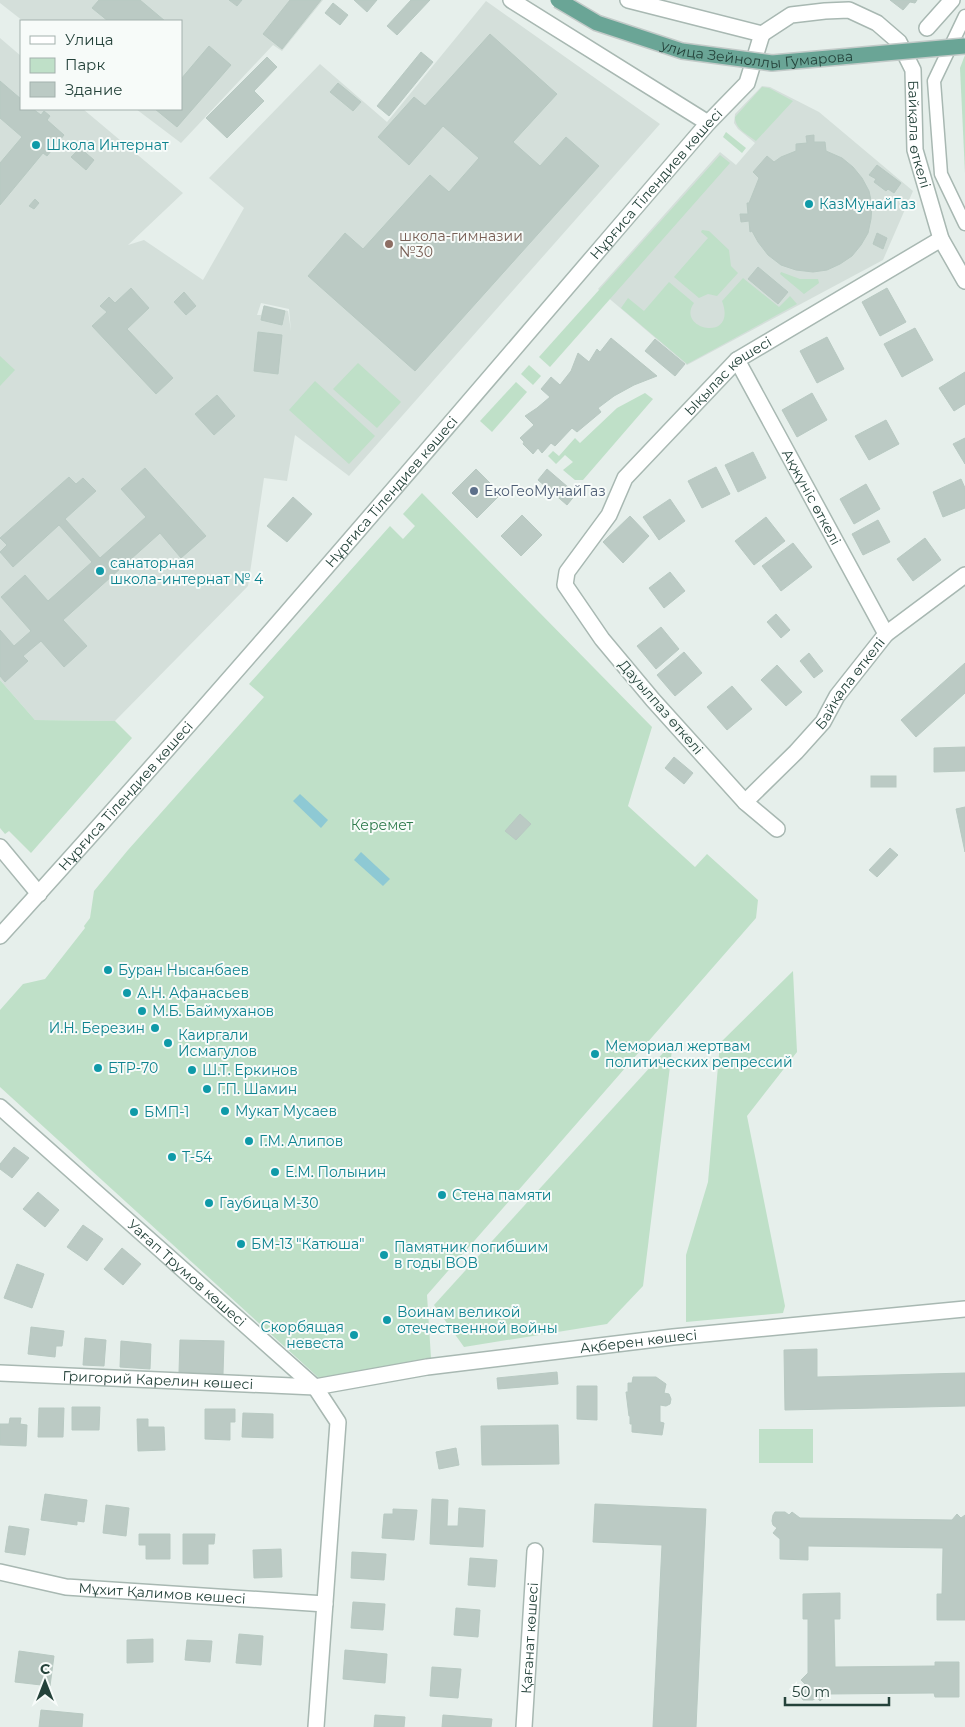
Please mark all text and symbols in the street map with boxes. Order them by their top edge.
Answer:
legend [20,20,182,110]
text: Улица [65,30,113,49]
street label: улица Зейноллы Гумарова [658,35,854,72]
text: Парк [65,55,105,74]
text: Здание [65,80,123,99]
street label: Байқала өткелі [904,80,935,190]
street label: Нұрғиса Тілендиев көшесі [586,105,726,263]
place label: Школа Интернат [46,136,169,154]
marker: Школа Интернат [30,139,42,151]
place label: КазМунайГаз [819,195,916,213]
marker: КазМунайГаз [803,198,815,210]
place label: школа-гимназии №30 [399,227,523,261]
marker: школа-гимназии №30 [383,238,395,250]
street label: Ықылас көшесі [680,333,775,419]
street label: Нұрғиса Тілендиев көшесі [321,412,462,571]
street label: Ақжүніс өткелі [778,446,845,548]
place label: ЕкоГеоМунайГаз [484,482,606,500]
marker: ЕкоГеоМунайГаз [468,485,480,497]
place label: санаторная школа-интернат № 4 [110,554,264,588]
marker: санаторная школа-интернат № 4 [94,565,106,577]
street label: Байқала өткелі [811,634,889,734]
street label: Дауылпаз өткелі [615,656,707,758]
street label: Нұрғиса Тілендиев көшесі [54,718,197,875]
park label: Керемет [351,816,414,834]
place label: Буран Нысанбаев [118,961,249,979]
marker: Буран Нысанбаев [102,964,114,976]
place label: А.Н. Афанасьев [137,984,249,1002]
marker: А.Н. Афанасьев [121,987,133,999]
place label: М.Б. Баймуханов [152,1002,274,1020]
marker: М.Б. Баймуханов [136,1005,148,1017]
place label: И.Н. Березин [49,1019,145,1037]
marker: И.Н. Березин [149,1022,161,1034]
place label: Каиргали Исмагулов [178,1026,257,1060]
marker: Каиргали Исмагулов [162,1037,174,1049]
place label: Мемориал жертвам политических репрессий [605,1037,793,1071]
marker: Мемориал жертвам политических репрессий [589,1048,601,1060]
place label: БТР-70 [108,1059,158,1077]
place label: Ш.Т. Еркинов [202,1061,298,1079]
marker: БТР-70 [92,1062,104,1074]
marker: Ш.Т. Еркинов [186,1064,198,1076]
place label: Г.П. Шамин [217,1080,297,1098]
marker: Г.П. Шамин [201,1083,213,1095]
place label: Мукат Мусаев [235,1102,337,1120]
place label: БМП-1 [144,1103,189,1121]
marker: Мукат Мусаев [219,1105,231,1117]
marker: БМП-1 [128,1106,140,1118]
place label: Г.М. Алипов [259,1132,343,1150]
marker: Г.М. Алипов [243,1135,255,1147]
place label: Т-54 [182,1148,213,1166]
marker: Т-54 [166,1151,178,1163]
place label: Е.М. Полынин [285,1163,386,1181]
marker: Е.М. Полынин [269,1166,281,1178]
place label: Стена памяти [452,1186,551,1204]
marker: Стена памяти [436,1189,448,1201]
place label: Гаубица М-30 [219,1194,318,1212]
marker: Гаубица М-30 [203,1197,215,1209]
street label: Уағап Трумов көшесі [124,1216,250,1331]
place label: БМ-13 "Катюша" [251,1235,364,1253]
marker: БМ-13 "Катюша" [235,1238,247,1250]
place label: Памятник погибшим в годы ВОВ [394,1238,548,1272]
marker: Памятник погибшим в годы ВОВ [378,1249,390,1261]
place label: Воинам великой отечественной войны [397,1303,558,1337]
marker: Воинам великой отечественной войны [381,1314,393,1326]
place label: Скорбящая невеста [260,1318,344,1352]
street label: Ақберен көшесі [579,1326,698,1357]
marker: Скорбящая невеста [348,1329,360,1341]
street label: Григорий Карелин көшесі [62,1367,254,1393]
street label: Мұхит Қалимов көшесі [78,1579,246,1608]
street label: Қағанат көшесі [517,1582,542,1694]
north arrow [20,1657,70,1707]
text: С [40,1660,50,1678]
scale bar [785,1674,889,1706]
text: 50 m [792,1682,830,1701]

